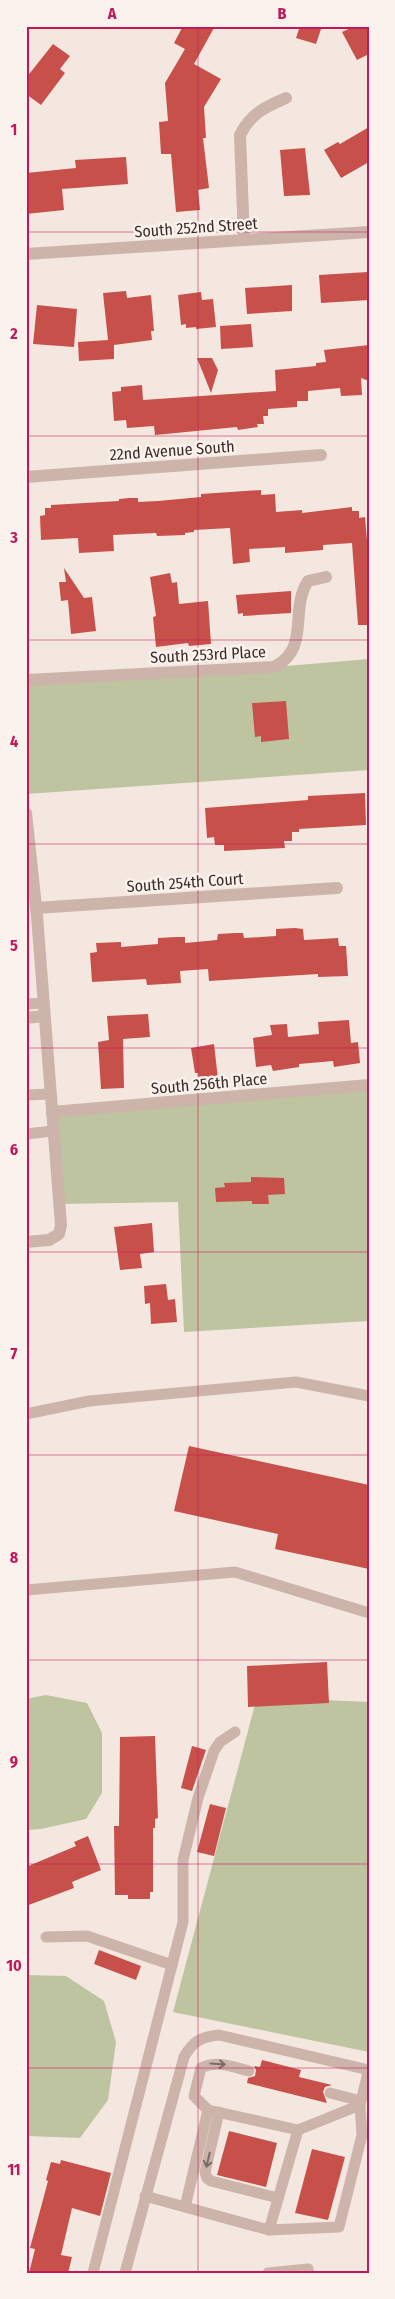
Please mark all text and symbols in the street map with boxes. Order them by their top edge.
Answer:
text: A [107,4,117,23]
text: B [278,4,287,23]
text: 1 [11,120,17,139]
street label: South 252nd Street [134,214,259,241]
text: 2 [9,324,18,343]
street label: 22nd Avenue South [109,437,235,464]
text: 3 [9,528,18,547]
street label: South 253rd Place [150,642,266,667]
text: 4 [10,732,18,751]
street label: South 254th Court [126,869,245,896]
text: 5 [10,936,18,955]
street label: South 256th Place [150,1069,268,1098]
text: 6 [10,1140,18,1159]
text: 7 [11,1344,18,1363]
text: 8 [10,1548,19,1567]
text: 9 [10,1752,18,1771]
text: 10 [6,1956,22,1975]
one-way arrow [209,2060,225,2069]
one-way arrow [203,2151,212,2167]
text: 11 [7,2160,21,2179]

